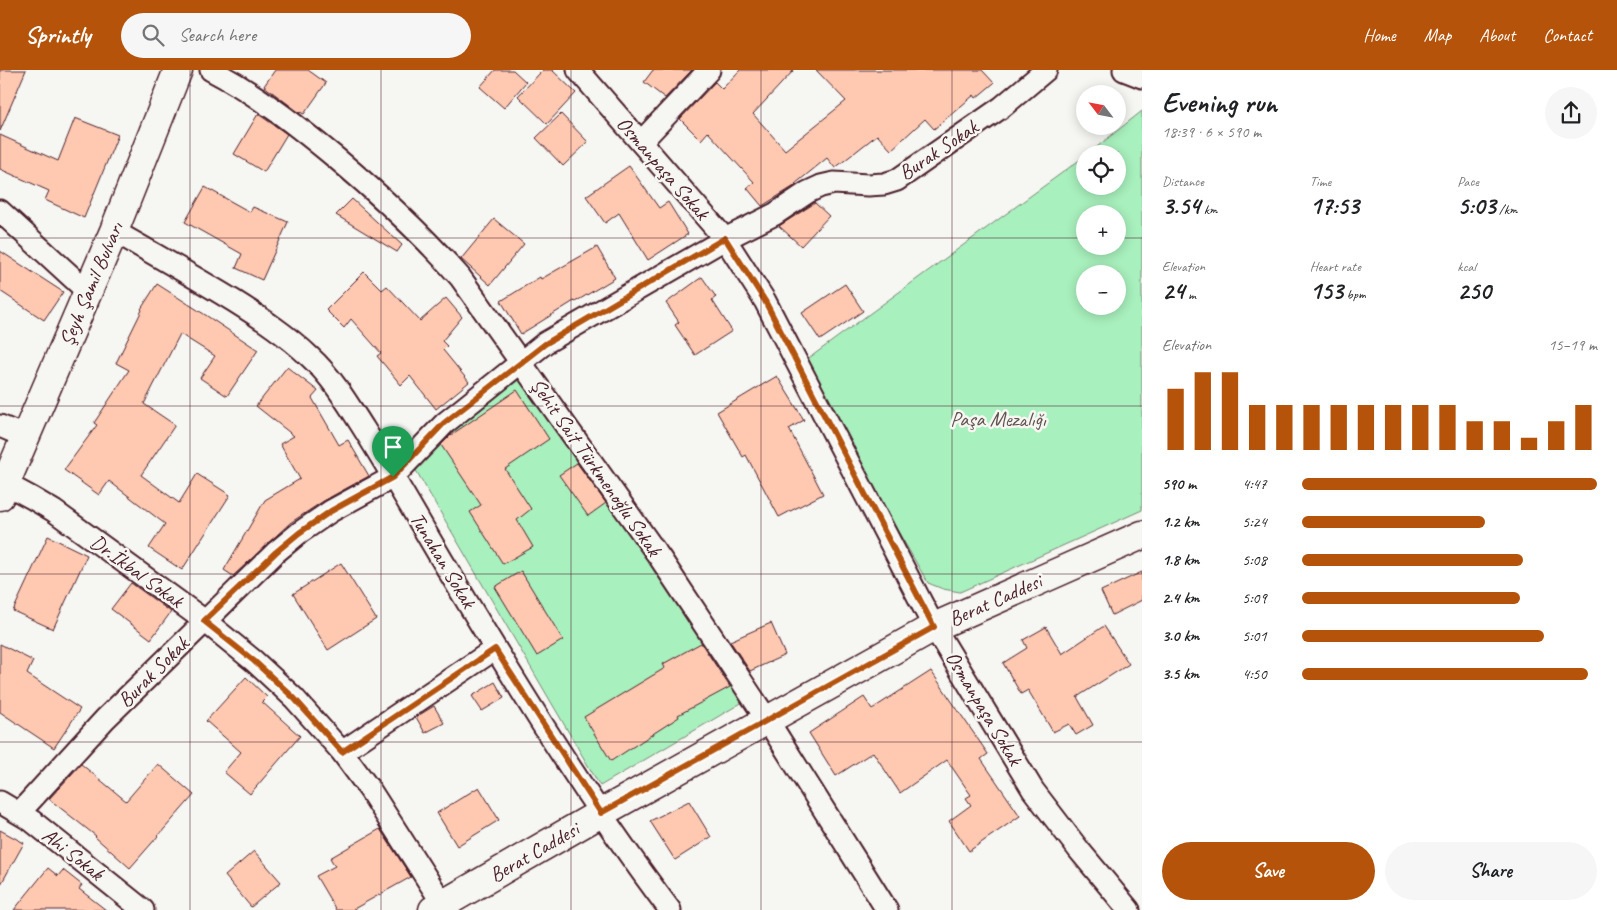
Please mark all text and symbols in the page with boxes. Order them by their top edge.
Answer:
search box [121,13,471,58]
text: Sprintly [25,20,91,50]
icon: search [139,21,167,49]
text: Search here [179,23,256,47]
text: Home [1363,24,1396,46]
text: Map [1424,24,1451,46]
text: About [1479,24,1515,46]
text: Contact [1543,24,1592,46]
north arrow [1076,85,1126,135]
map controls [1076,85,1126,315]
text: Evening run [1162,85,1277,120]
button: share [1545,87,1597,139]
street label: Osmanpaşa Sokak [611,111,716,226]
street label: Burak Sokak [894,113,984,186]
text: 18:39 · 6 × 590 m [1162,122,1261,142]
button: locate [1076,145,1126,195]
text: Distance [1162,173,1204,190]
text: Time [1310,173,1331,190]
text: Pace [1457,173,1479,190]
text: 3.54 [1162,190,1200,222]
text: 17:53 [1310,190,1359,222]
text: 5:03 [1457,190,1496,222]
text: km [1200,201,1217,218]
text: /km [1496,201,1517,218]
button: + [1076,205,1126,255]
street label: Şeyh Şamil Bulvarı [53,217,129,350]
text: Elevation [1162,258,1205,275]
text: Heart rate [1310,258,1361,275]
text: kcal [1457,258,1476,275]
button: − [1076,265,1126,315]
text: 24 [1162,275,1185,307]
text: 153 [1310,275,1343,307]
text: 250 [1457,275,1491,307]
text: m [1185,286,1196,303]
text: bpm [1343,286,1366,303]
text: Elevation [1162,335,1211,355]
text: 15–19 m [1548,335,1597,355]
street label: Şehit Sait Türkmenoğlu Sokak [525,373,668,562]
park label: Paşa Mezalığı [950,406,1047,432]
pin [372,426,414,477]
icon: arrive [379,433,407,461]
text: 590 m [1162,474,1196,494]
text: 4:47 [1242,474,1267,494]
street label: Tunahan Sokak [404,507,482,614]
text: 1.2 km [1162,512,1199,532]
text: 5:24 [1242,512,1267,532]
street label: Dr.İkbal Sokak [85,529,190,614]
text: 1.8 km [1162,550,1199,570]
text: 5:08 [1242,550,1267,570]
street label: Berat Caddesi [945,567,1048,632]
text: 2.4 km [1162,588,1199,608]
text: 5:09 [1242,588,1267,608]
text: 3.0 km [1162,626,1199,646]
text: 5:01 [1242,626,1267,646]
street label: Burak Sokak [112,629,196,713]
street label: Osmanpaşa Sokak [940,646,1029,771]
text: 3.5 km [1162,664,1199,684]
text: 4:50 [1242,664,1267,684]
street label: Berat Caddesi [485,814,586,888]
street label: Ahi Sokak [37,822,110,887]
button: Save [1162,842,1375,900]
button: Share [1385,842,1597,900]

